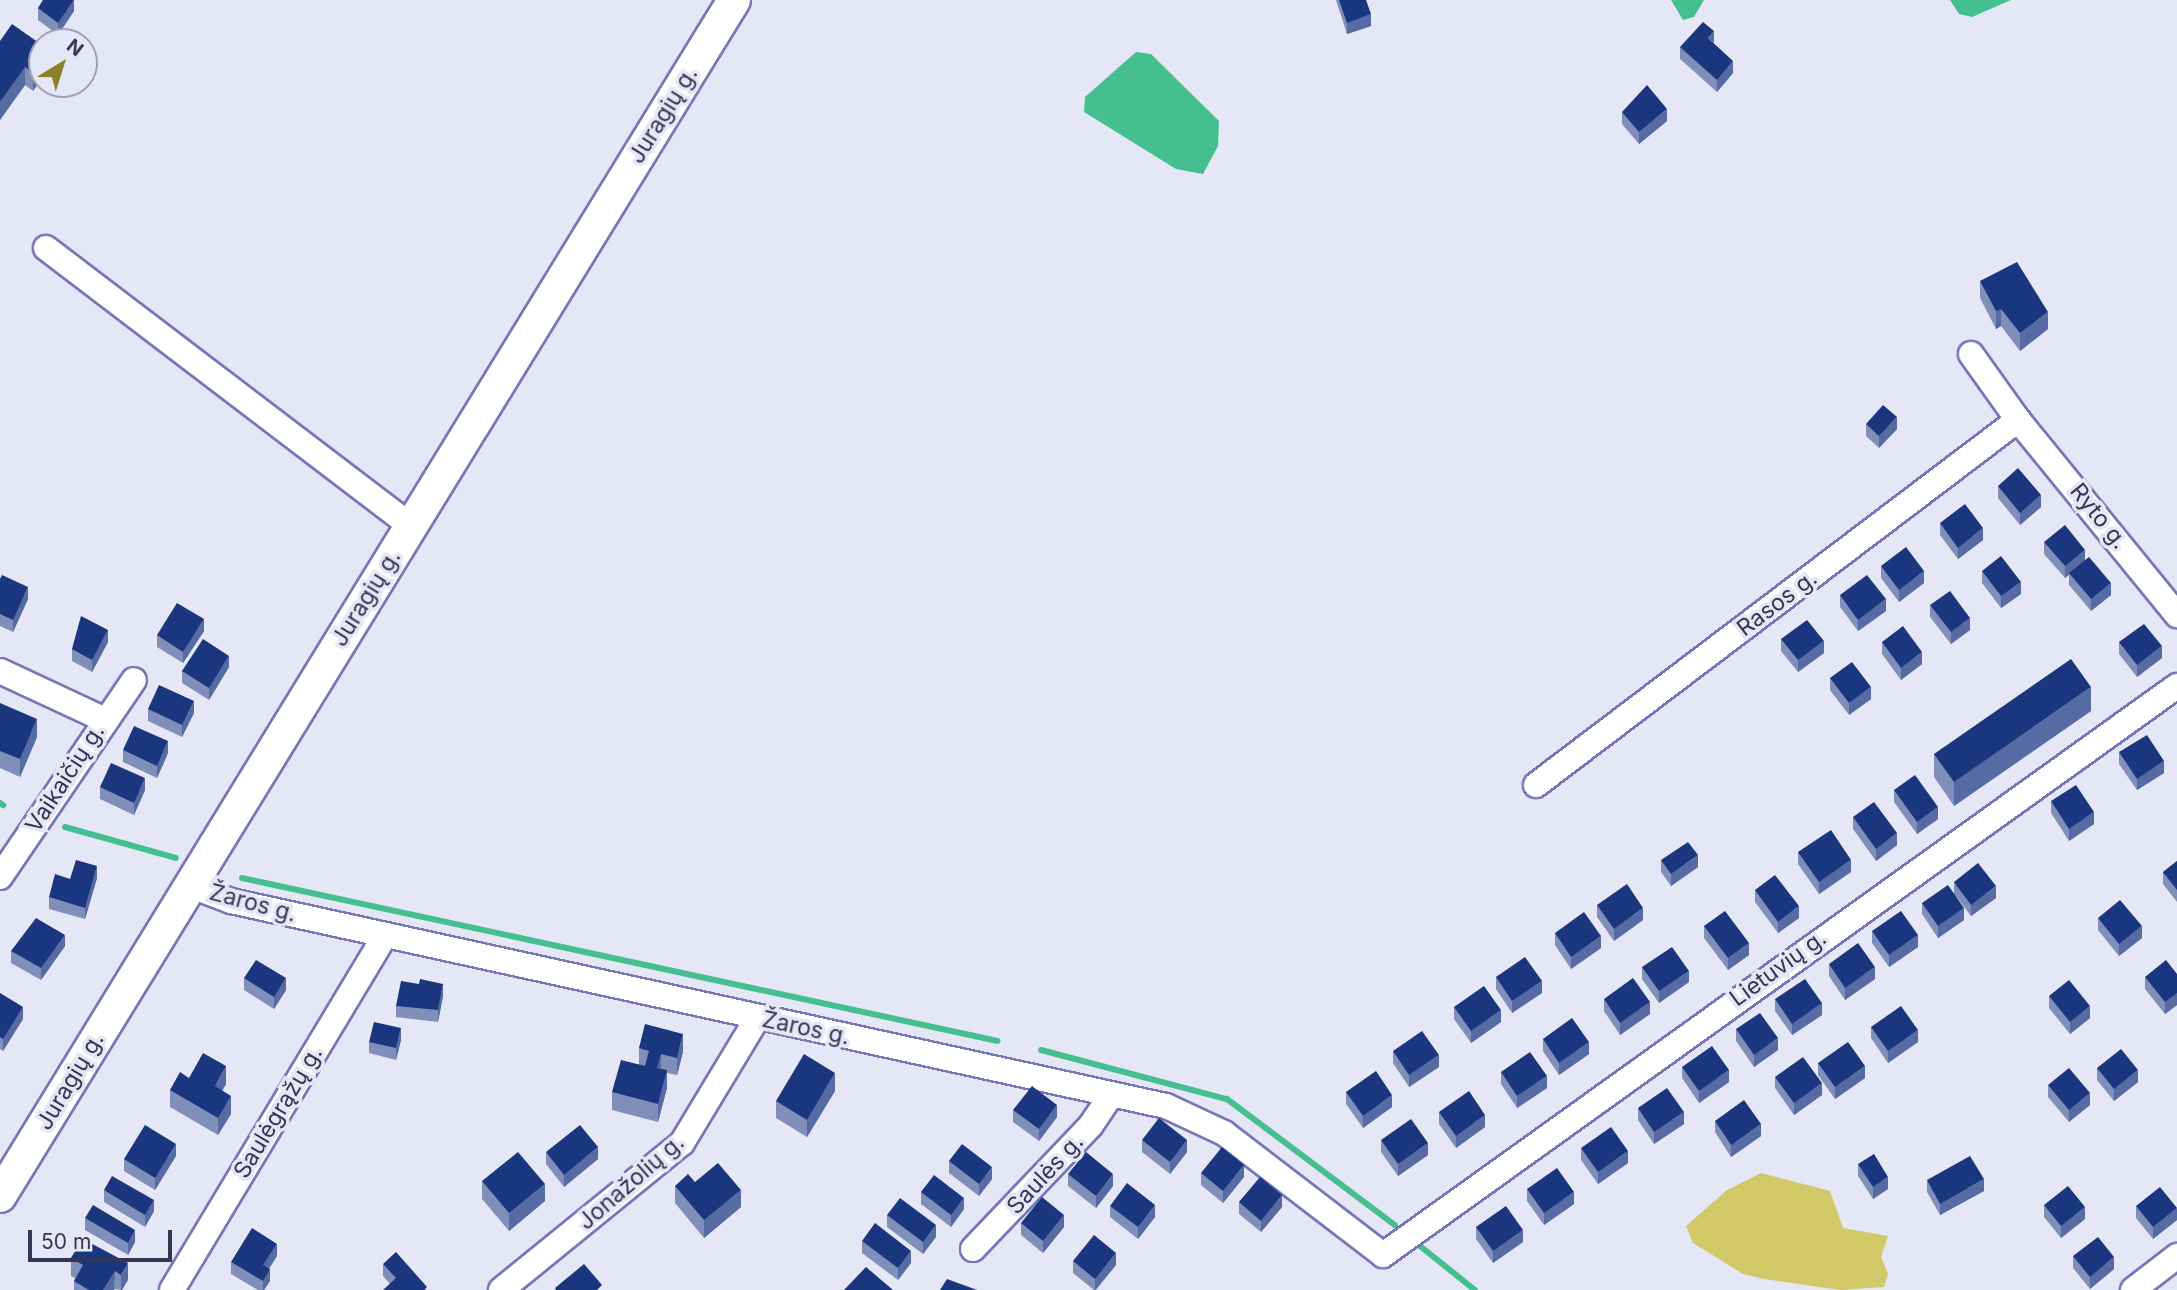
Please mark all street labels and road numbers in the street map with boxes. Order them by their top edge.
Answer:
street label: Juragių g. [622,62,704,168]
street label: Ryto g. [2064,478,2134,554]
street label: Juragių g. [325,545,407,651]
street label: Rasos g. [1732,564,1822,642]
street label: Vaikaičių g. [20,719,110,837]
street label: Žaros g. [207,878,299,928]
street label: Lietuvių g. [1724,924,1832,1012]
street label: Žaros g. [760,1005,852,1051]
street label: Juragių g. [30,1027,110,1135]
street label: Saulėgrąžų g. [228,1041,328,1183]
street label: Jonažolių g. [572,1128,690,1236]
street label: Saulės g. [1001,1128,1089,1220]

